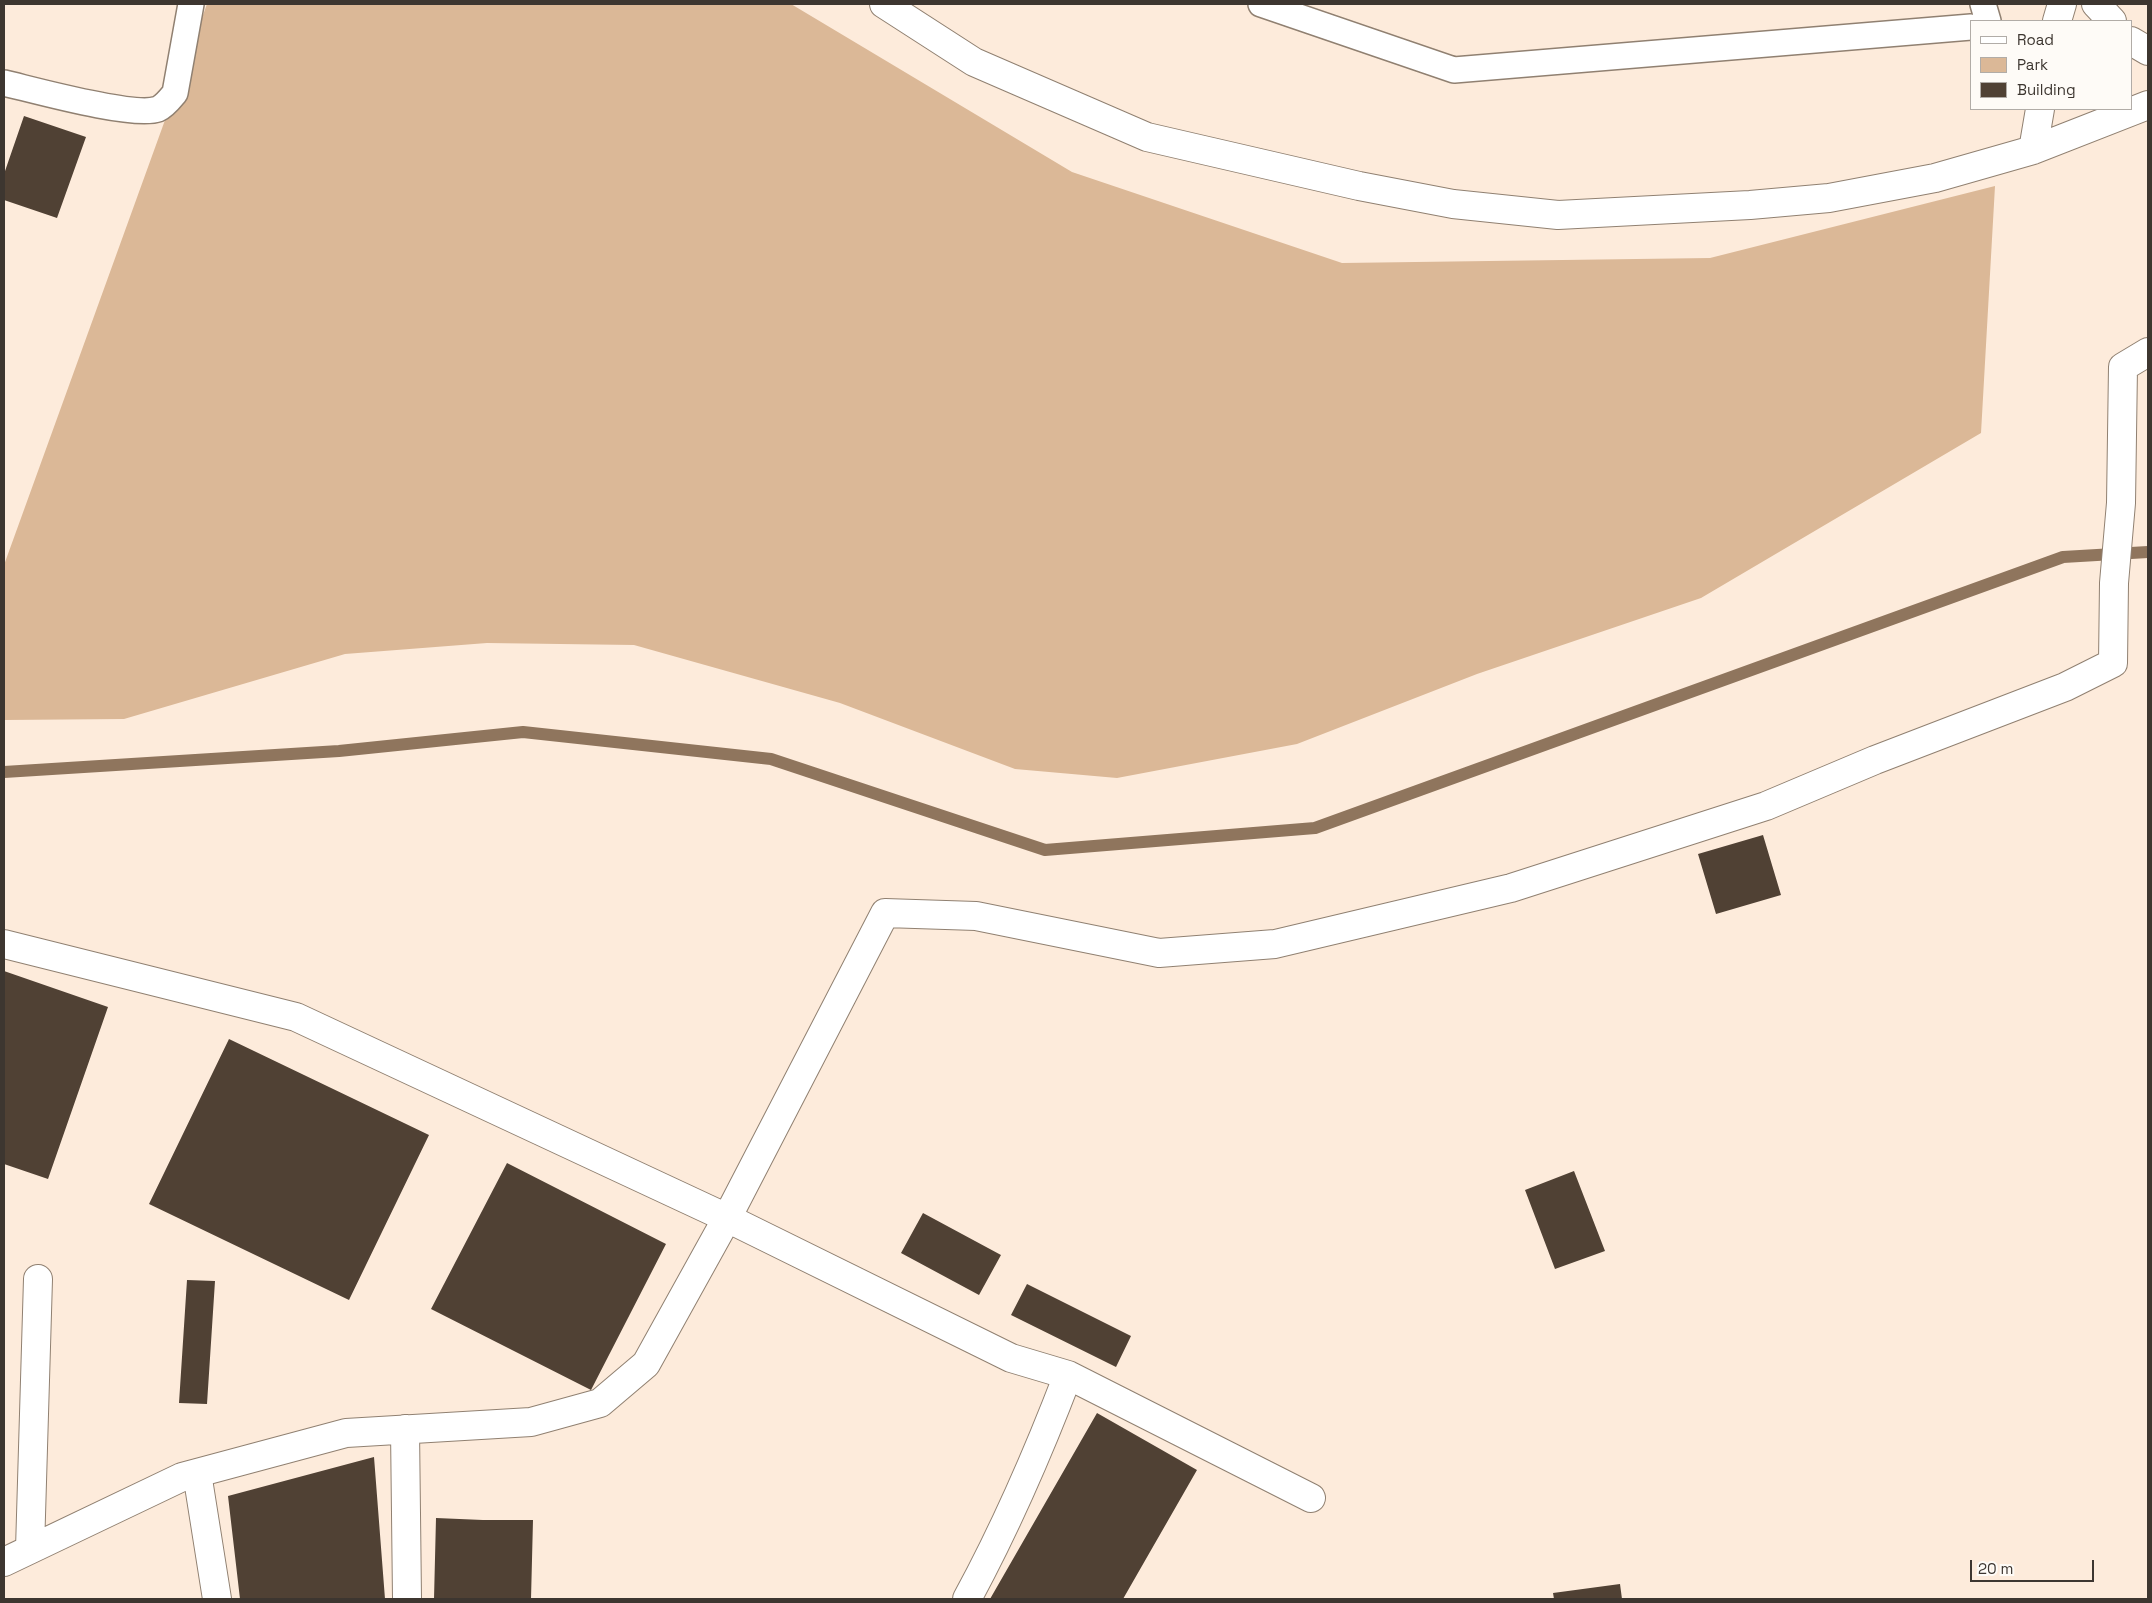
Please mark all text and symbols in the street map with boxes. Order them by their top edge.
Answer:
legend [1970,20,2132,110]
text: Road [2017,30,2054,49]
text: Park [2017,55,2048,74]
text: Building [2017,80,2076,99]
scale bar [1972,1550,2096,1582]
text: 20 m [1978,1559,2013,1578]

